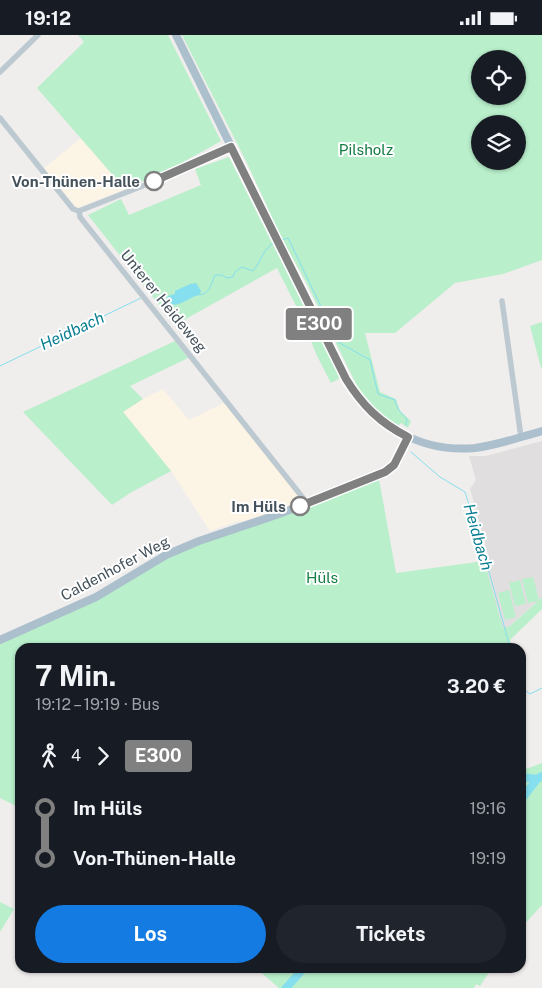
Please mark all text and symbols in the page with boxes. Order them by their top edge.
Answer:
text: 19:12 [25,7,71,29]
map controls [471,50,526,170]
button: locate [471,50,526,105]
button: layers [471,115,526,170]
park label: Pilsholz [339,141,393,158]
marker: Von-Thünen-Halle [144,171,164,191]
place label: Von-Thünen-Halle [11,173,140,190]
street label: Unterer Heideweg [117,246,211,356]
water label: Heidbach [37,308,107,354]
line badge: E300 [284,308,354,340]
text: E300 [296,313,342,334]
marker: Im Hüls [290,496,310,516]
place label: Im Hüls [231,498,286,515]
water label: Heidbach [459,501,497,573]
street label: Caldenhofer Weg [58,532,172,604]
park label: Hüls [306,569,338,586]
text: 7 Min. [35,659,116,692]
text: 3.20 € [447,675,506,697]
text: 19:12 – 19:19 · Bus [35,695,159,714]
icon: walk [35,742,63,770]
icon: forward [89,742,117,770]
text: E300 [135,745,182,766]
text: 4 [71,746,81,765]
text: Im Hüls [73,797,142,819]
text: 19:16 [469,799,506,818]
text: Von-Thünen-Halle [73,847,236,869]
text: 19:19 [469,849,506,868]
button: Los [35,905,266,963]
button: Tickets [276,905,506,963]

